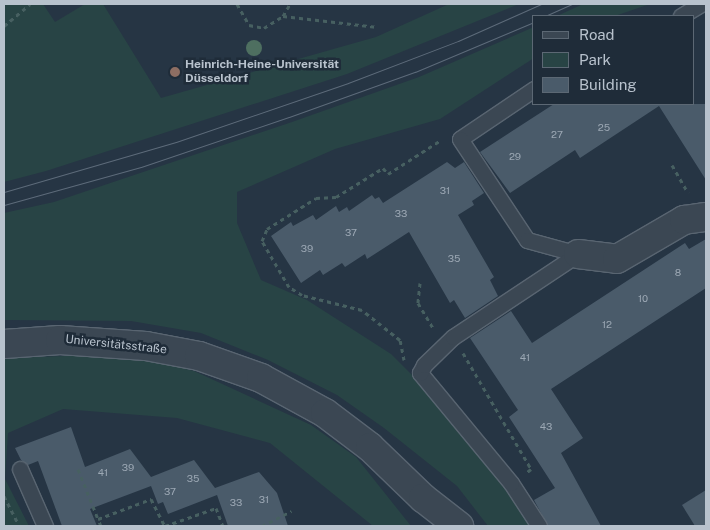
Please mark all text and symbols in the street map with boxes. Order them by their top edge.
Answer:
legend [532,15,695,105]
text: Road [579,26,615,43]
text: Park [579,51,611,68]
place label: Heinrich-Heine-Universität Düsseldorf [185,58,339,86]
marker: Heinrich-Heine-Universität Düsseldorf [169,66,181,78]
text: Building [579,76,637,93]
house number: 25 [598,122,610,134]
house number: 27 [551,129,563,141]
house number: 29 [509,151,521,163]
house number: 31 [440,185,450,197]
house number: 33 [395,208,407,220]
house number: 37 [345,227,357,239]
house number: 39 [301,243,313,255]
house number: 35 [448,253,460,265]
house number: 8 [675,267,681,279]
house number: 10 [638,293,648,305]
house number: 12 [602,319,612,331]
street label: Universitätsstraße [65,333,167,357]
house number: 41 [520,352,530,364]
house number: 43 [540,421,552,433]
house number: 39 [122,462,134,474]
house number: 41 [98,467,108,479]
house number: 35 [187,473,199,485]
house number: 37 [164,486,176,498]
house number: 31 [259,494,269,506]
house number: 33 [230,497,242,509]

